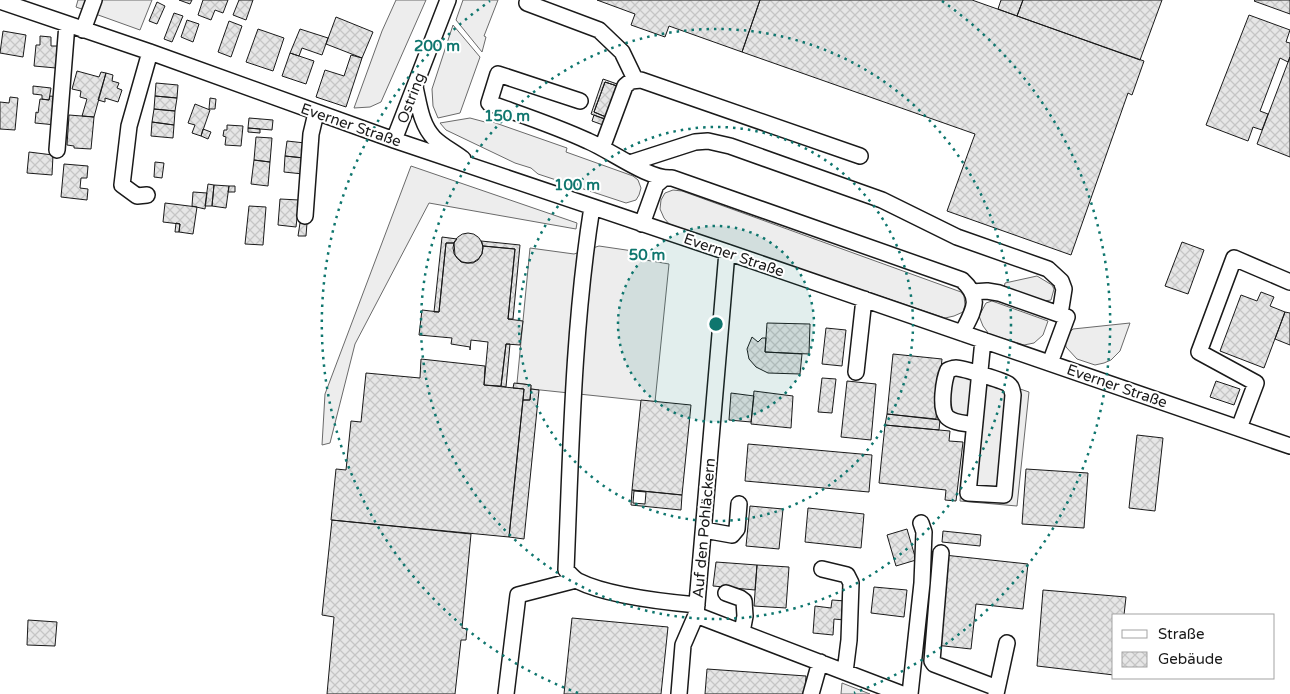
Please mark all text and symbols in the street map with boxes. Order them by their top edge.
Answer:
text: 200 m [414,37,460,55]
street label: Ostring [393,70,429,126]
street label: Everner Straße [298,99,404,151]
text: 150 m [484,107,530,125]
text: 100 m [554,176,600,194]
street label: Everner Straße [681,229,787,281]
text: 50 m [629,246,665,264]
centre of rings [707,315,725,333]
street label: Everner Straße [1064,360,1170,412]
street label: Auf den Pohläckern [689,457,719,599]
legend [1112,614,1275,679]
text: Straße [1158,625,1204,643]
text: Gebäude [1158,650,1223,668]

